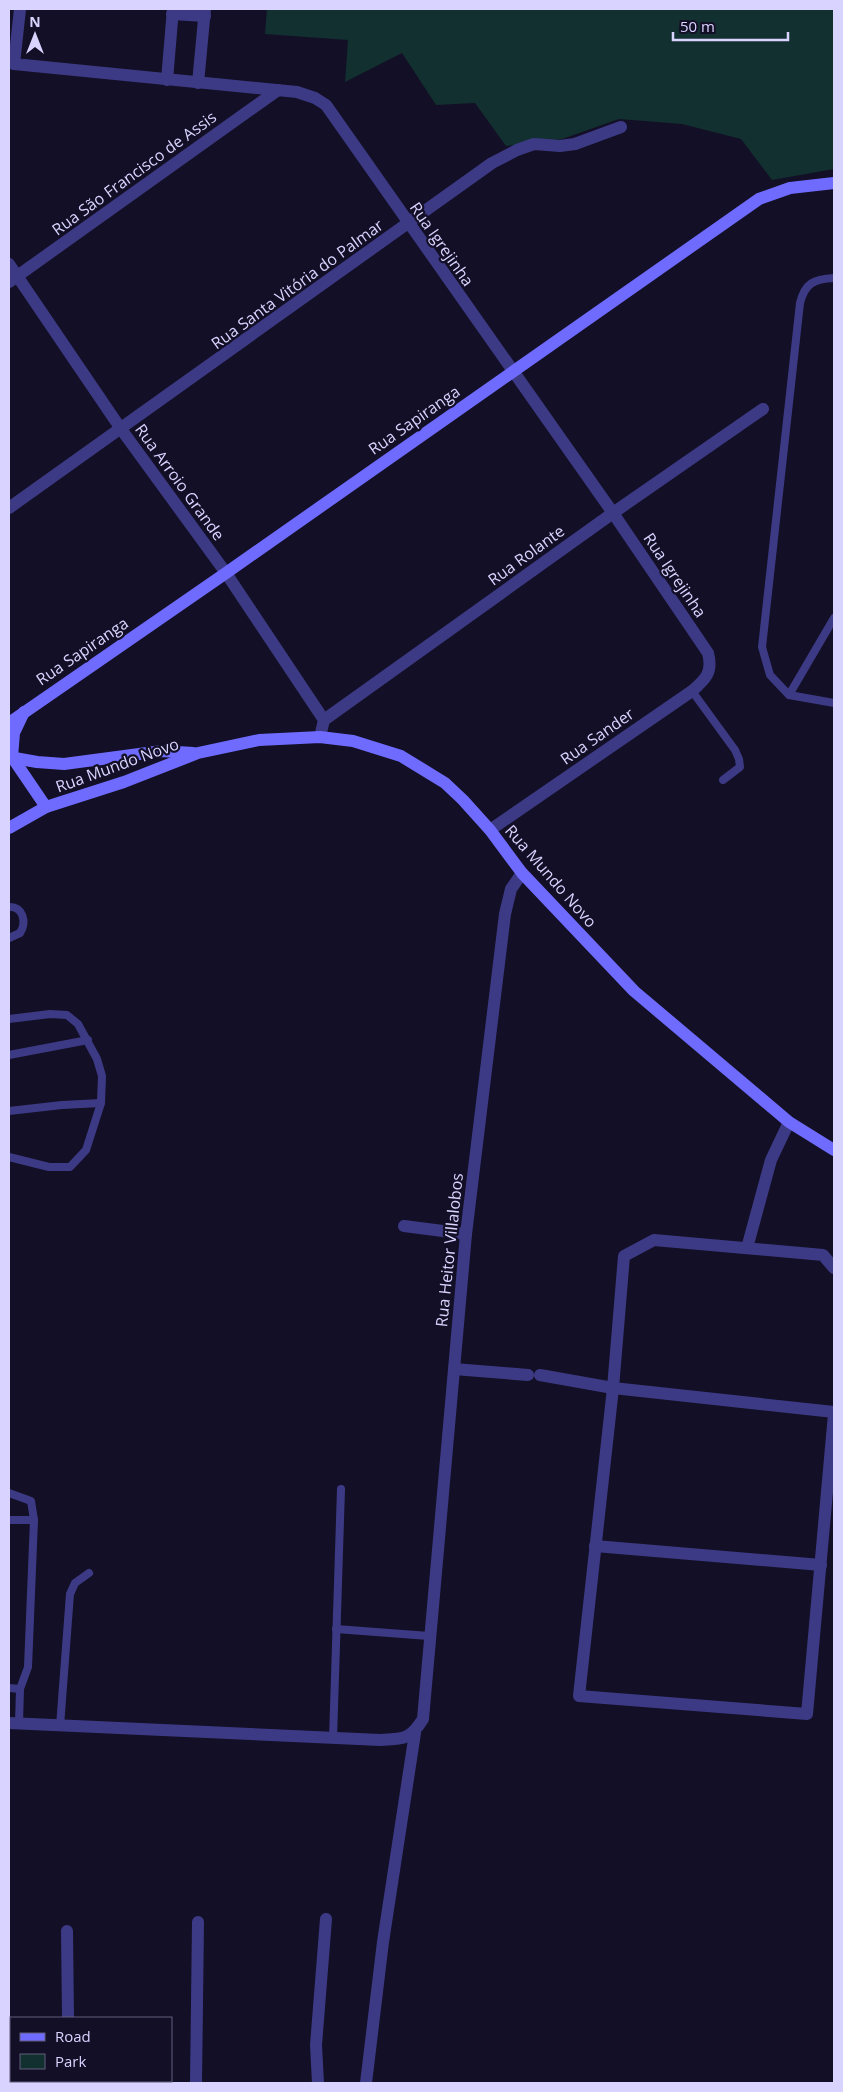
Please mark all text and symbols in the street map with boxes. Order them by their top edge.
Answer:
north arrow [10,10,60,60]
scale bar [673,10,788,42]
text: N [29,12,41,31]
text: 50 m [680,16,715,36]
street label: Rua São Francisco de Assis [47,106,221,240]
street label: Rua Igrejinha [405,198,479,290]
street label: Rua Santa Vitória do Palmar [206,214,388,354]
street label: Rua Sapiranga [364,380,464,460]
street label: Rua Arroio Grande [130,419,230,545]
street label: Rua Rolante [483,520,569,590]
street label: Rua Igrejinha [638,528,712,622]
street label: Rua Sapiranga [31,612,133,690]
street label: Rua Sander [556,702,639,770]
street label: Rua Mundo Novo [52,732,182,798]
street label: Rua Mundo Novo [500,820,602,932]
street label: Rua Heitor Villalobos [430,1172,468,1328]
legend [10,2017,172,2082]
text: Road [55,2026,91,2046]
text: Park [55,2051,86,2071]

